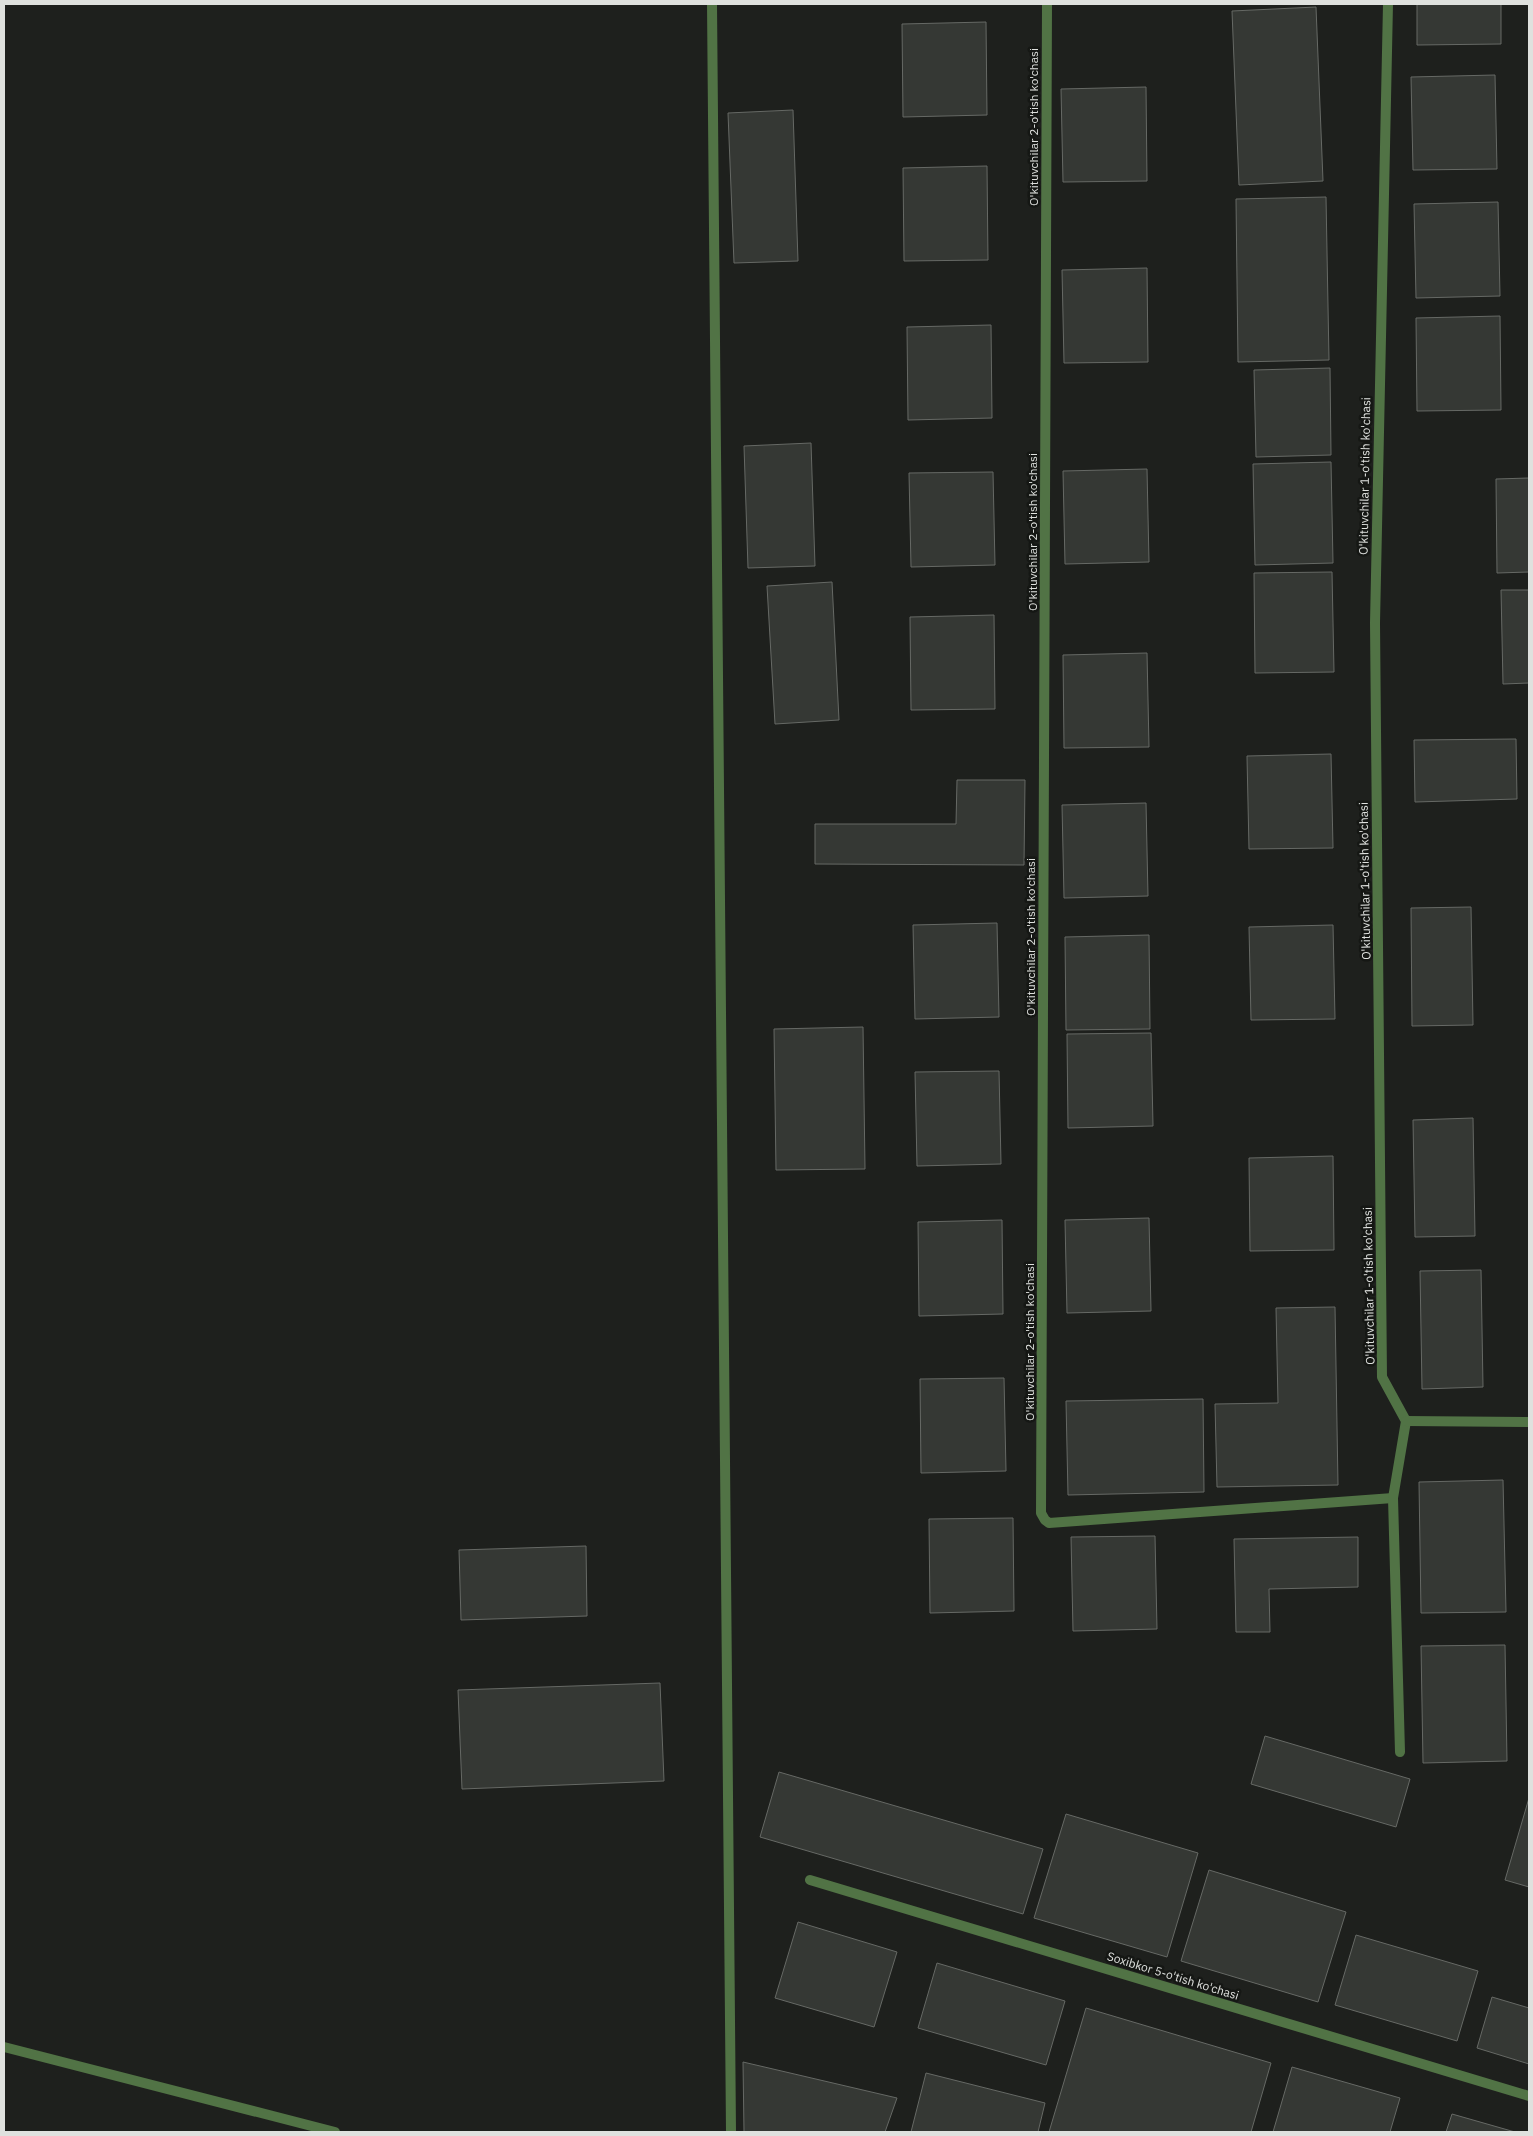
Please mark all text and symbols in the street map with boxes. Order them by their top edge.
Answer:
street label: O'kituvchilar 2-o'tish ko'chasi [1026,48,1041,206]
street label: O'kituvchilar 1-o'tish ko'chasi [1356,397,1373,555]
street label: O'kituvchilar 2-o'tish ko'chasi [1025,453,1040,611]
street label: O'kituvchilar 1-o'tish ko'chasi [1356,802,1373,960]
street label: O'kituvchilar 2-o'tish ko'chasi [1023,858,1038,1016]
street label: O'kituvchilar 1-o'tish ko'chasi [1360,1207,1377,1365]
street label: O'kituvchilar 2-o'tish ko'chasi [1022,1263,1037,1421]
street label: Soxibkor 5-o'tish ko'chasi [1105,1948,1241,2003]

